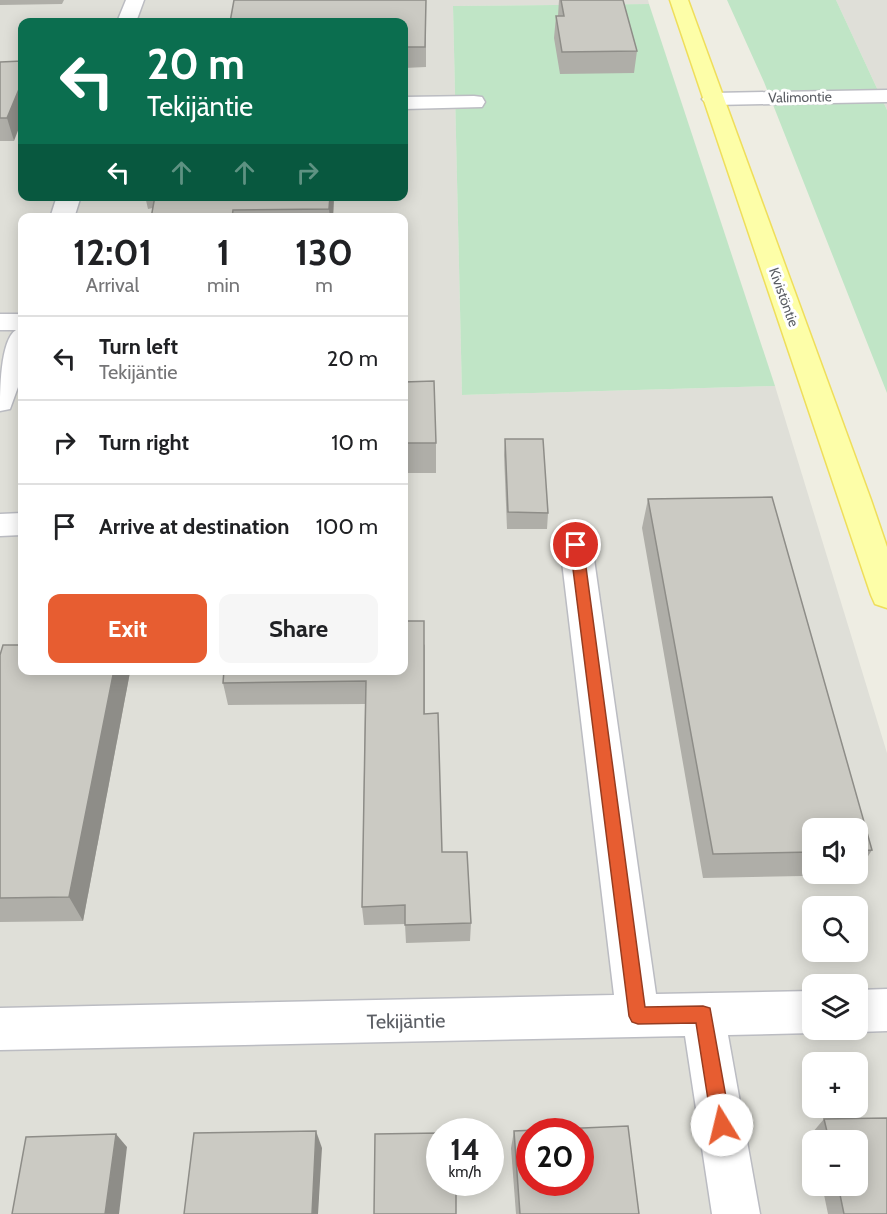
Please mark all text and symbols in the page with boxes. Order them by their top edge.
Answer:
text: 20 m [147,38,245,90]
icon: left [48,42,126,120]
street label: Valimontie [768,87,832,107]
text: Tekijäntie [147,90,253,123]
icon: left [102,156,135,189]
icon: ahead [165,156,198,189]
icon: ahead [228,156,261,189]
icon: right [291,156,324,189]
text: 12:01 [73,230,152,274]
text: 1 [217,230,230,274]
text: 130 [295,230,353,274]
street label: Kivistöntie [765,265,803,329]
text: Arrival [86,273,139,297]
text: min [207,273,240,297]
text: m [315,273,333,297]
text: Turn left [99,333,178,360]
icon: left [48,342,81,375]
text: 20 m [327,345,378,372]
text: Tekijäntie [99,360,178,384]
icon: right [48,426,81,459]
text: Turn right [99,429,189,456]
text: 10 m [331,429,378,456]
icon: arrive [48,510,81,543]
text: Arrive at destination [99,513,289,540]
text: 100 m [316,513,378,540]
pin [550,519,601,570]
icon: arrive [559,528,592,561]
button: Exit [48,594,207,663]
button: Share [219,594,378,663]
map controls [802,818,868,1196]
button: sound [802,818,868,884]
button: search [802,896,868,962]
button: layers [802,974,868,1040]
street label: Tekijäntie [366,1008,446,1034]
button: + [802,1052,868,1118]
position arrow [690,1093,754,1157]
speed limit sign: 20 [516,1118,594,1196]
button: − [802,1130,868,1196]
text: 14 [450,1131,480,1168]
text: km/h [449,1163,481,1181]

